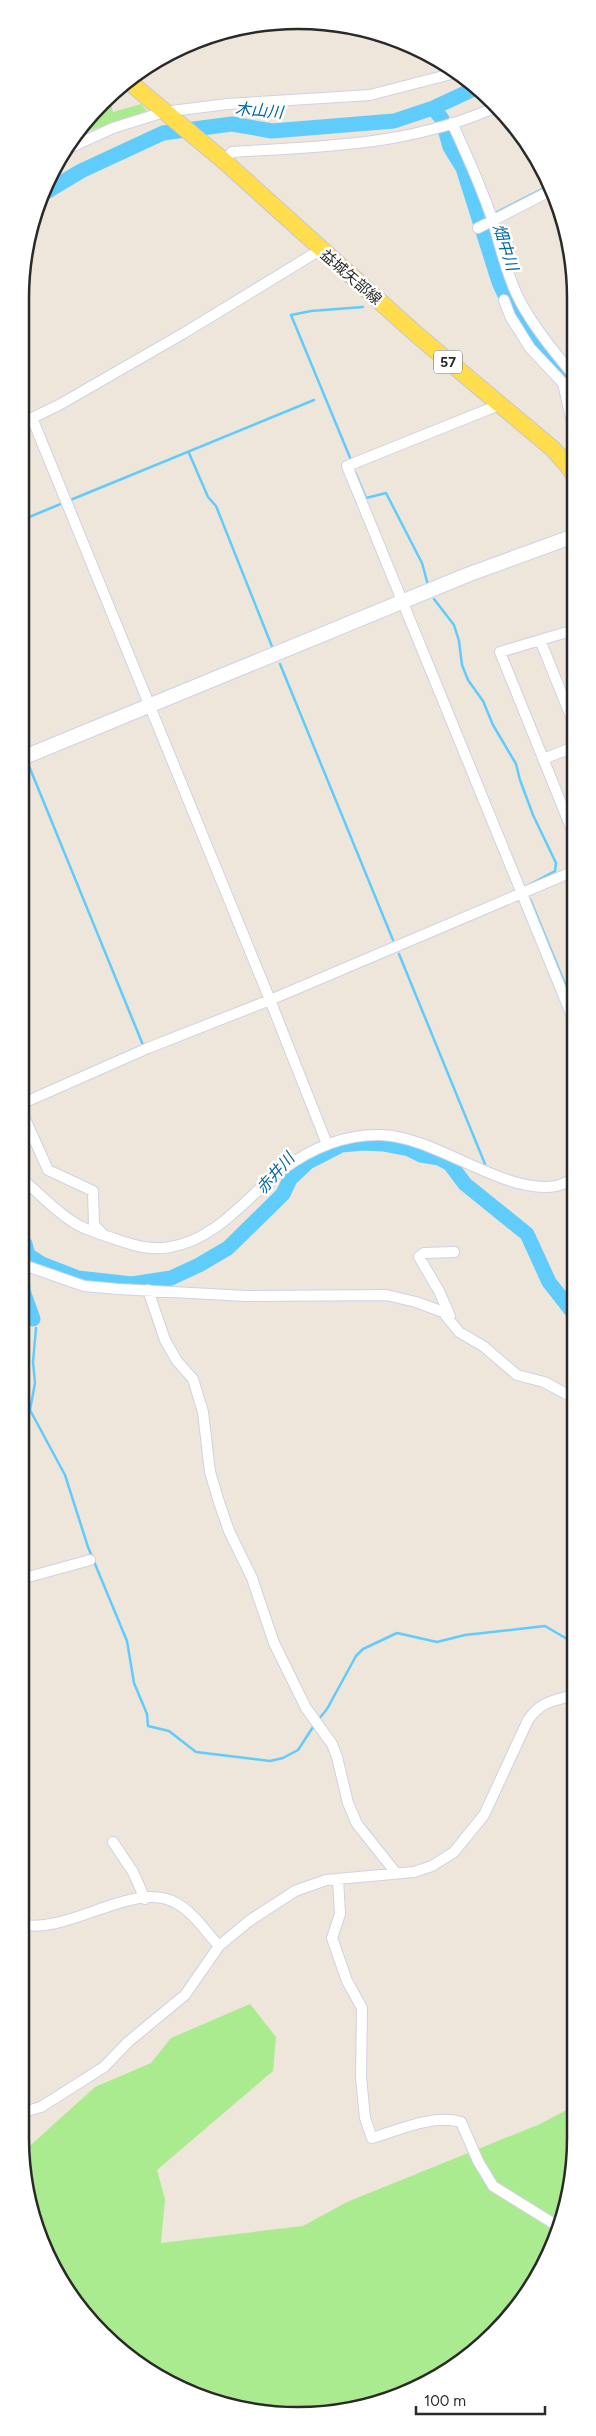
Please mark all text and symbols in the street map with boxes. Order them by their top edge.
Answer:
water label: 木山川 [234,99,286,122]
water label: 畑中川 [489,221,523,275]
street label: 益城矢部線 [317,246,385,308]
road number: 57 [434,351,462,374]
water label: 赤井川 [252,1147,300,1198]
scale bar [416,2384,545,2416]
text: 100 m [424,2392,466,2410]

